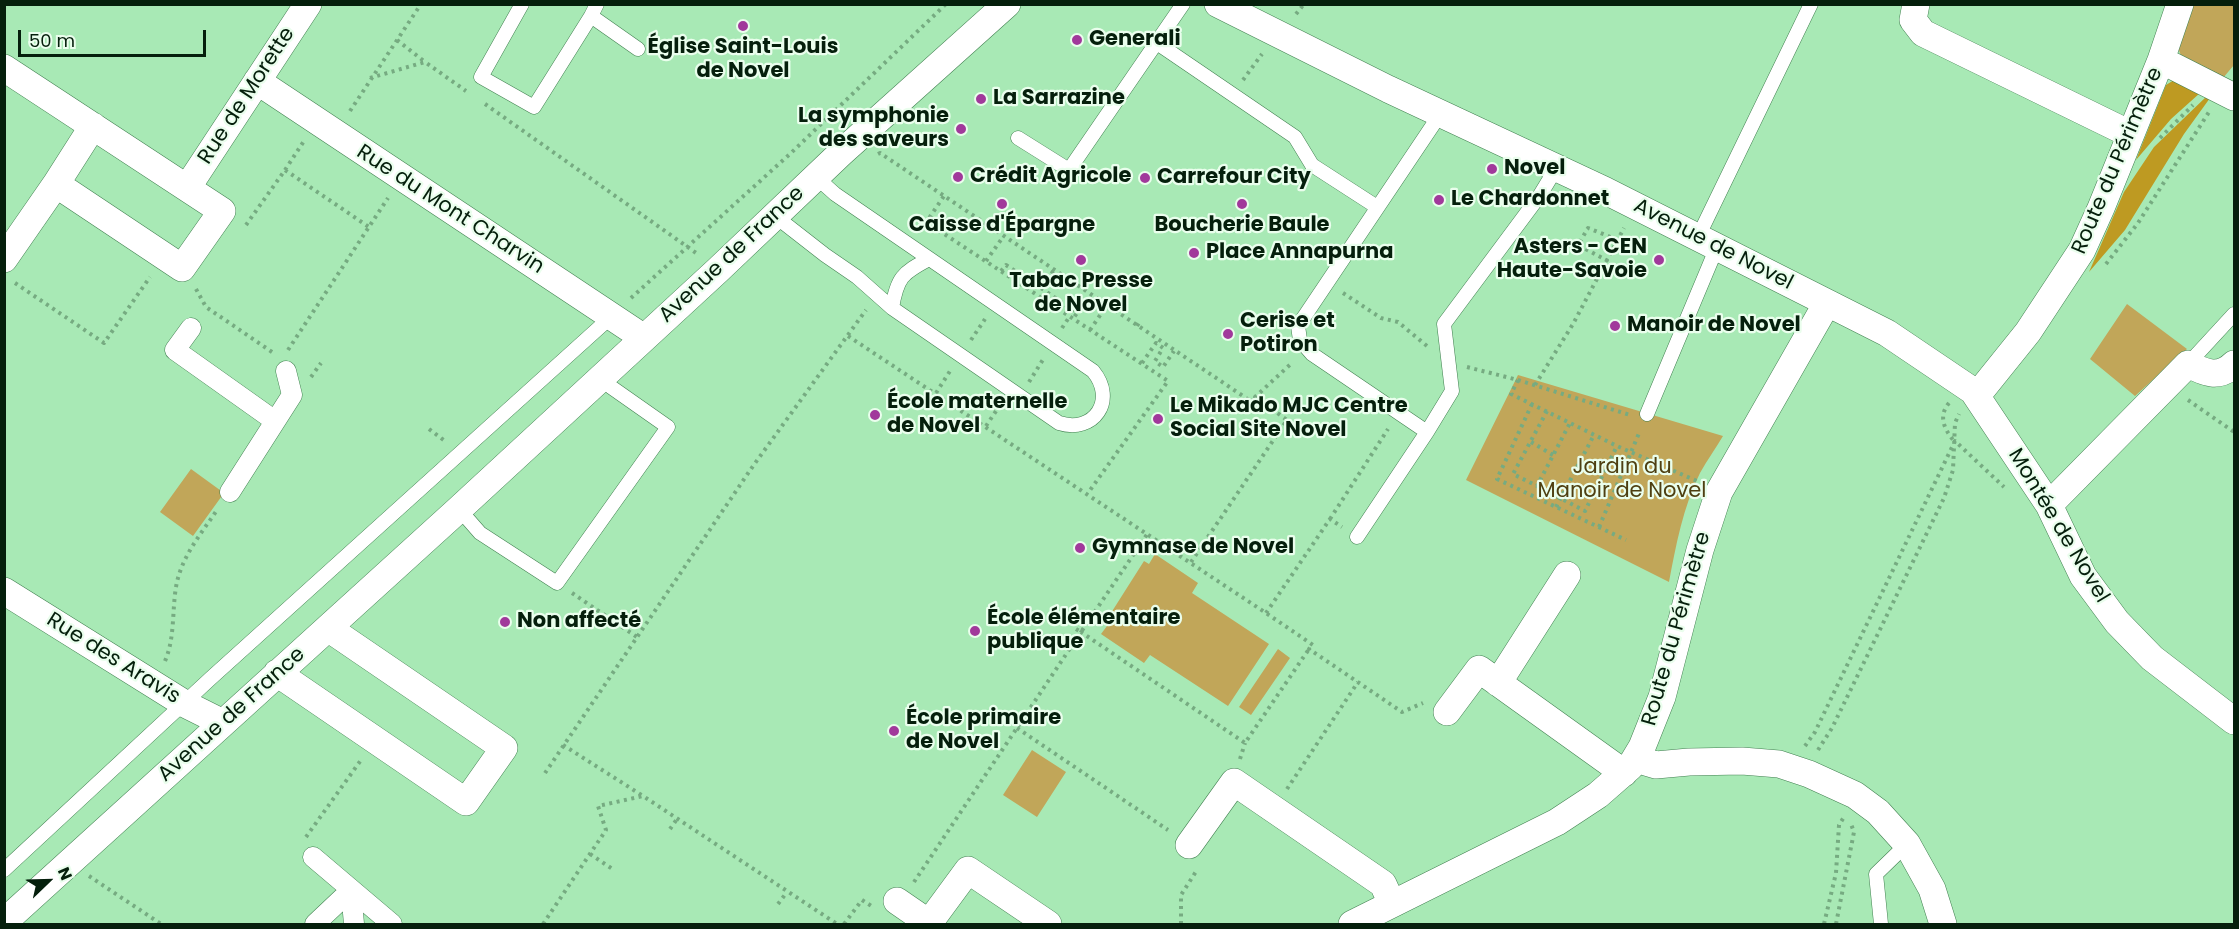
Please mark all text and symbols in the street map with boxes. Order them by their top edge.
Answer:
scale bar [21,18,208,56]
marker: Église Saint-Louis de Novel [736,19,750,33]
street label: Rue de Morette [193,23,301,169]
place label: Generali [1089,27,1181,53]
text: 50 m [29,28,75,53]
marker: Generali [1070,33,1084,47]
place label: Église Saint-Louis de Novel [648,35,838,85]
street label: Route du Périmètre [2067,64,2169,258]
place label: La Sarrazine [993,86,1125,112]
marker: La Sarrazine [974,92,988,106]
place label: La symphonie des saveurs [798,104,949,154]
marker: La symphonie des saveurs [954,122,968,136]
street label: Rue du Mont Charvin [352,140,548,280]
place label: Novel [1504,156,1565,182]
marker: Novel [1485,162,1499,176]
place label: Crédit Agricole [970,164,1131,190]
place label: Carrefour City [1157,165,1311,191]
marker: Crédit Agricole [951,170,965,184]
marker: Carrefour City [1138,171,1152,185]
street label: Avenue de France [654,181,810,329]
place label: Le Chardonnet [1451,187,1609,213]
marker: Le Chardonnet [1432,193,1446,207]
street label: Avenue de Novel [1629,194,1797,296]
marker: Caisse d'Épargne [995,197,1009,211]
marker: Boucherie Baule [1235,197,1249,211]
place label: Caisse d'Épargne [909,213,1095,239]
place label: Boucherie Baule [1154,213,1330,239]
place label: Asters - CEN Haute-Savoie [1497,235,1647,285]
place label: Place Annapurna [1206,240,1394,266]
marker: Place Annapurna [1187,246,1201,260]
marker: Tabac Presse de Novel [1074,253,1088,267]
marker: Asters - CEN Haute-Savoie [1652,253,1666,267]
place label: Tabac Presse de Novel [1009,269,1153,319]
place label: Cerise et Potiron [1240,309,1335,359]
place label: Manoir de Novel [1627,313,1801,339]
marker: Manoir de Novel [1608,319,1622,333]
marker: Cerise et Potiron [1221,327,1235,341]
place label: École maternelle de Novel [887,390,1067,440]
place label: Le Mikado MJC Centre Social Site Novel [1170,394,1408,444]
marker: École maternelle de Novel [868,408,882,422]
marker: Le Mikado MJC Centre Social Site Novel [1151,412,1165,426]
street label: Montée de Novel [2002,444,2114,608]
park label: Jardin du Manoir de Novel [1538,455,1706,505]
street label: Route du Périmètre [1637,529,1717,729]
place label: Gymnase de Novel [1092,535,1294,561]
marker: Gymnase de Novel [1073,541,1087,555]
place label: École élémentaire publique [987,606,1180,656]
street label: Rue des Aravis [42,608,184,710]
place label: Non affecté [517,609,641,635]
marker: Non affecté [498,615,512,629]
marker: École élémentaire publique [968,624,982,638]
street label: Avenue de France [153,642,311,788]
place label: École primaire de Novel [906,706,1061,756]
marker: École primaire de Novel [887,724,901,738]
north arrow [18,851,78,911]
text: N [52,864,78,884]

